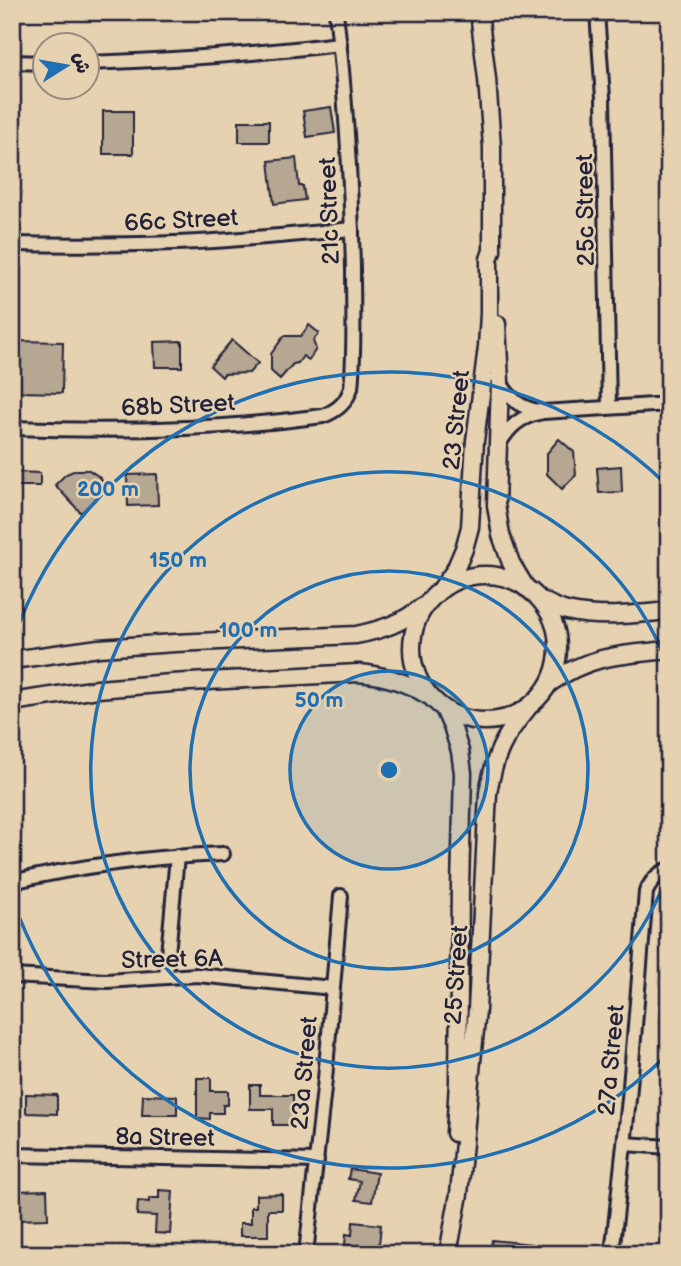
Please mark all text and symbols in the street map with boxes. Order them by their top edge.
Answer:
north arrow [32,32,102,102]
text: ش [68,51,95,76]
street label: 25c Street [570,153,601,267]
street label: 21c Street [313,156,346,265]
street label: 66c Street [123,203,239,238]
street label: 23 Street [437,368,476,471]
street label: 68b Street [120,388,236,423]
text: 200 m [77,477,139,502]
text: 150 m [149,548,207,573]
text: 100 m [219,618,277,643]
text: 50 m [295,688,343,713]
centre of rings [377,758,401,782]
street label: 25 Street [439,924,474,1026]
street label: Street 6A [121,944,223,975]
street label: 27a Street [592,1003,631,1117]
street label: 23a Street [285,1014,324,1131]
street label: 8a Street [115,1122,216,1153]

